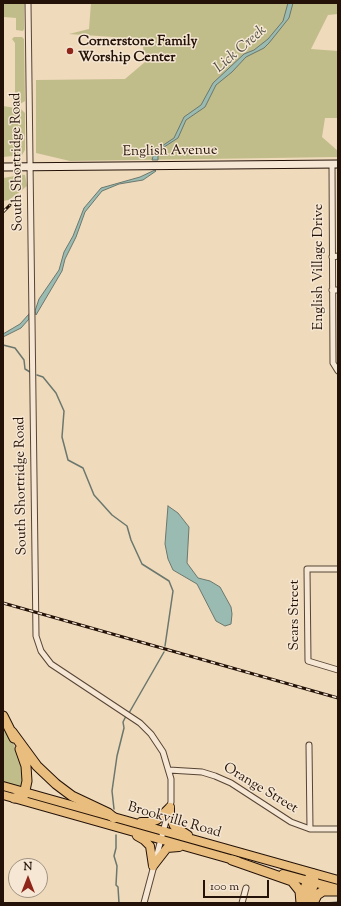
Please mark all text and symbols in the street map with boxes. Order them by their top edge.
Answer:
water label: Lick Creek [211,22,271,78]
place label: Cornerstone Family Worship Center [78,35,198,68]
marker: Cornerstone Family Worship Center [65,46,75,56]
street label: South Shortridge Road [8,92,28,232]
street label: English Avenue [122,143,218,161]
street label: English Village Drive [312,204,328,330]
street label: South Shortridge Road [12,416,32,556]
street label: Sears Street [288,579,304,651]
street label: Orange Street [220,760,300,818]
street label: Brookville Road [125,800,223,842]
north arrow [8,858,48,898]
text: N [24,859,32,875]
scale bar [205,872,271,898]
text: 100 m [210,878,239,896]

